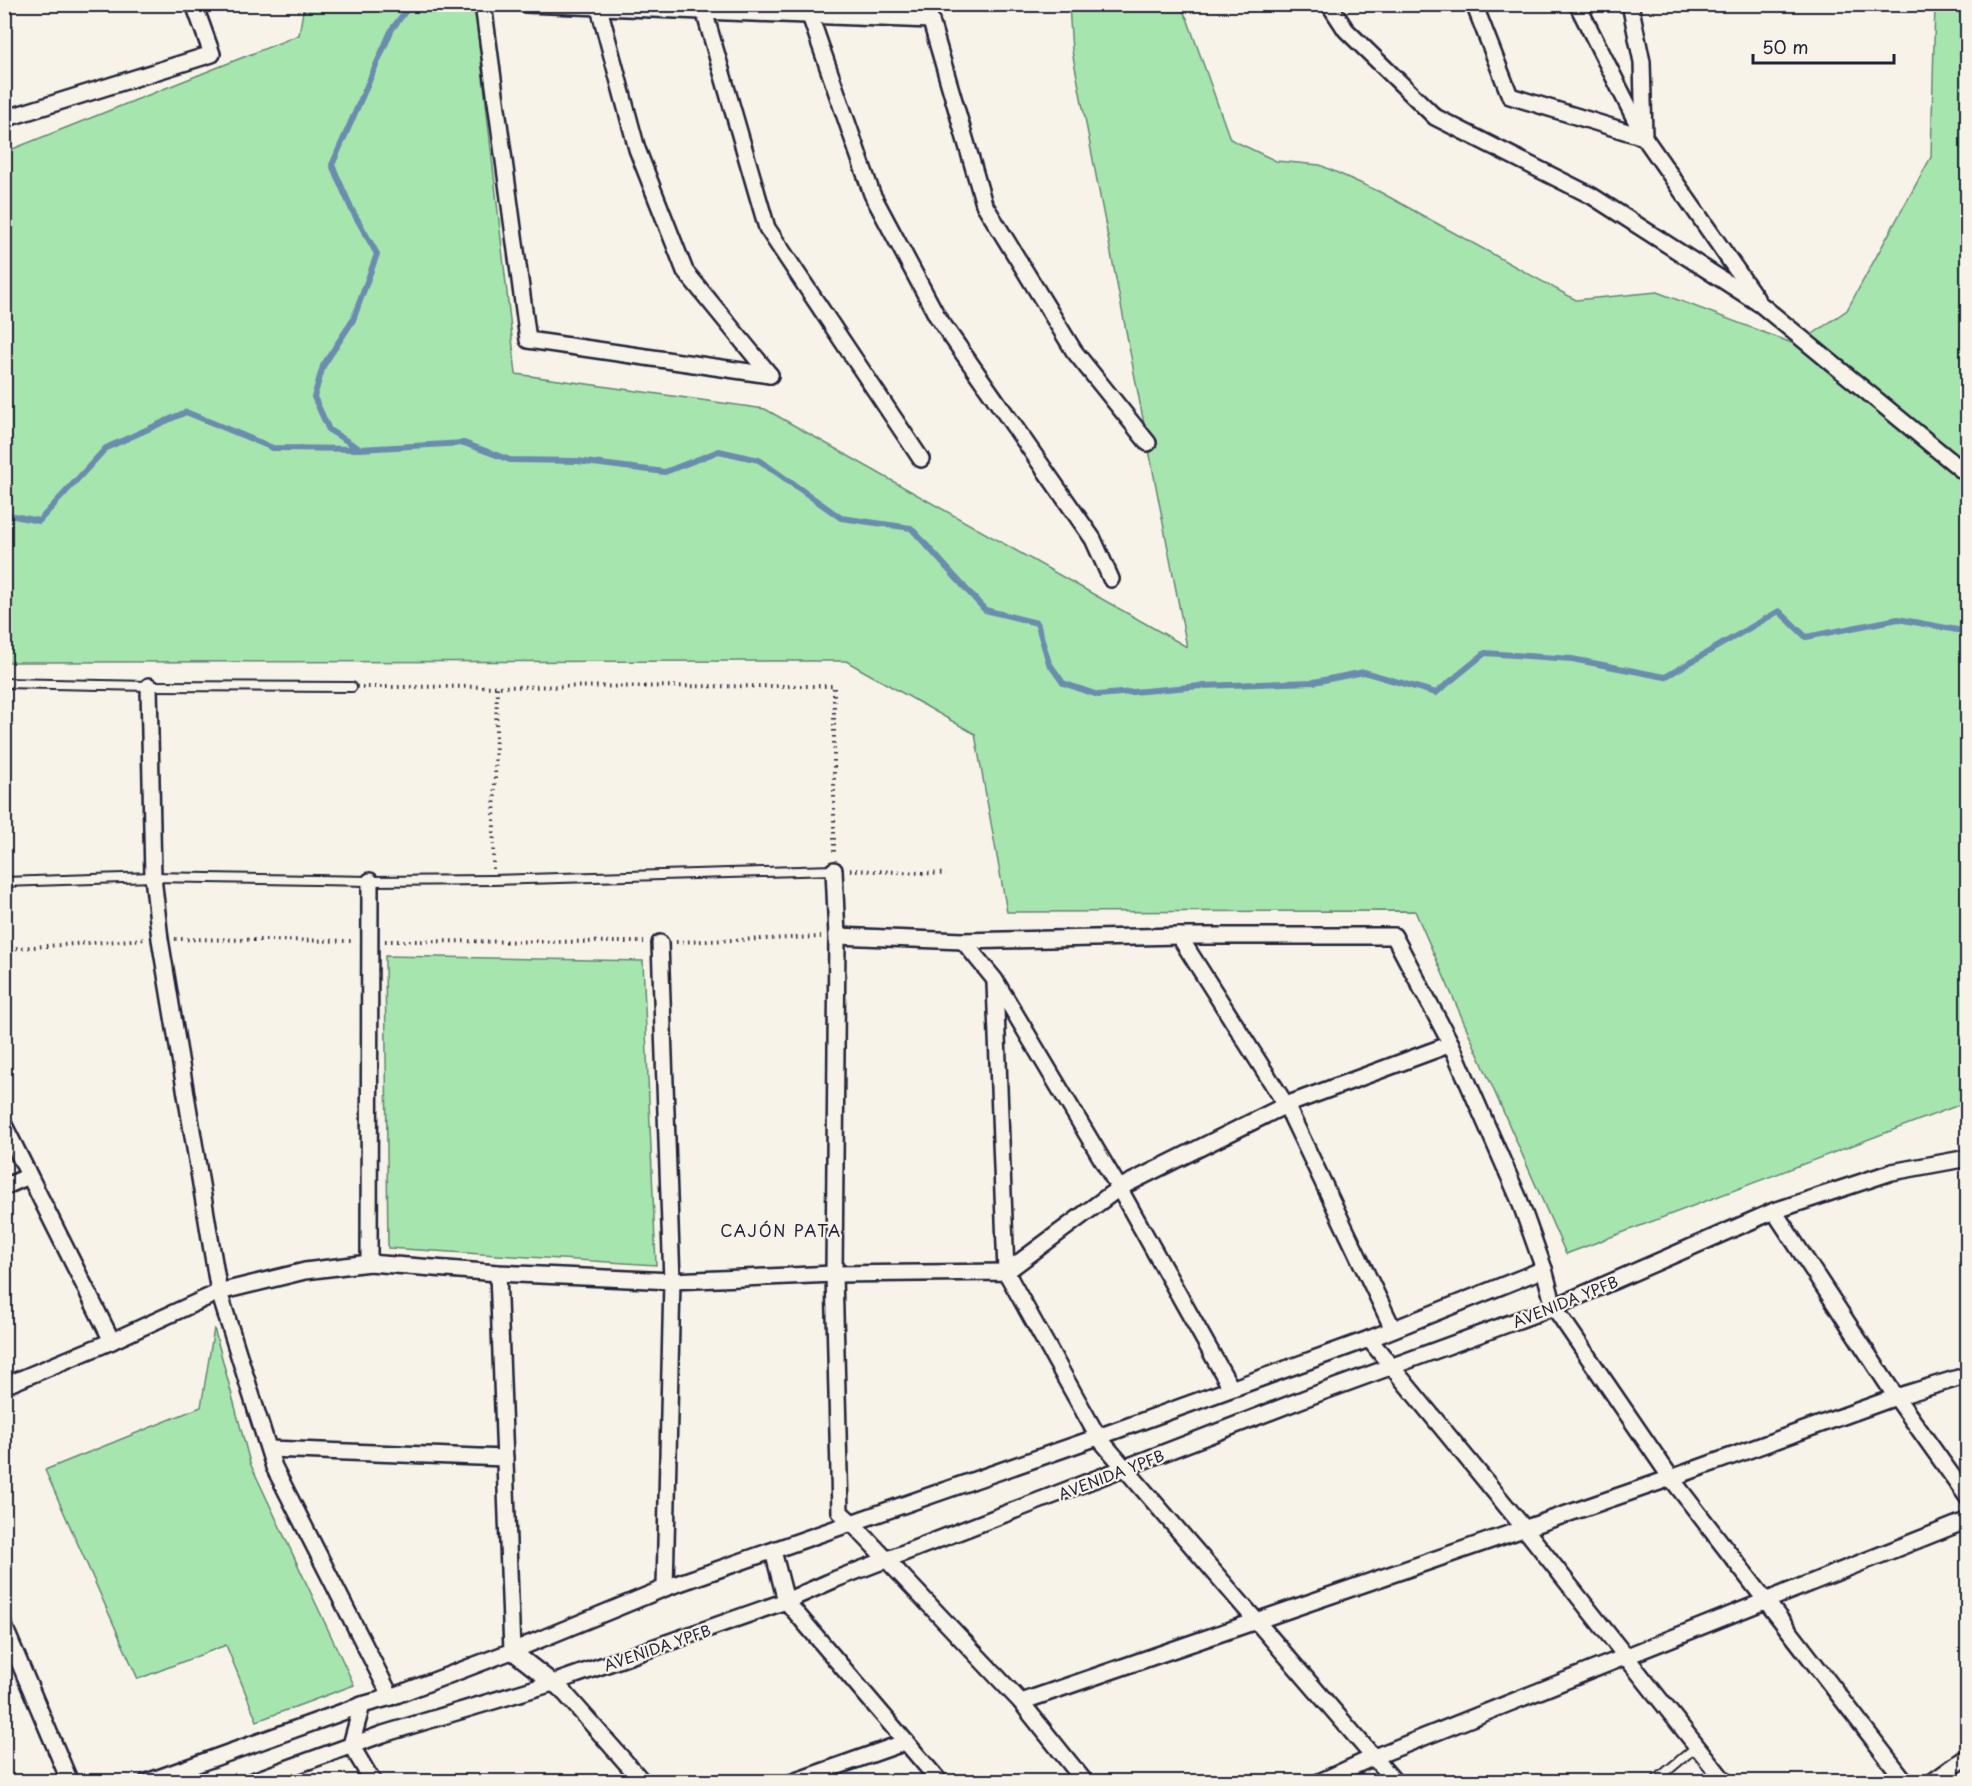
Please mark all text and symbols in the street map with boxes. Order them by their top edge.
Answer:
scale bar [1753,27,1894,65]
text: 50 m [1762,33,1809,60]
district label: CAJÓN PATA [720,1218,842,1242]
street label: AVENIDA YPFB [1509,1269,1621,1333]
street label: AVENIDA YPFB [1055,1443,1167,1505]
street label: AVENIDA YPFB [600,1618,714,1676]

